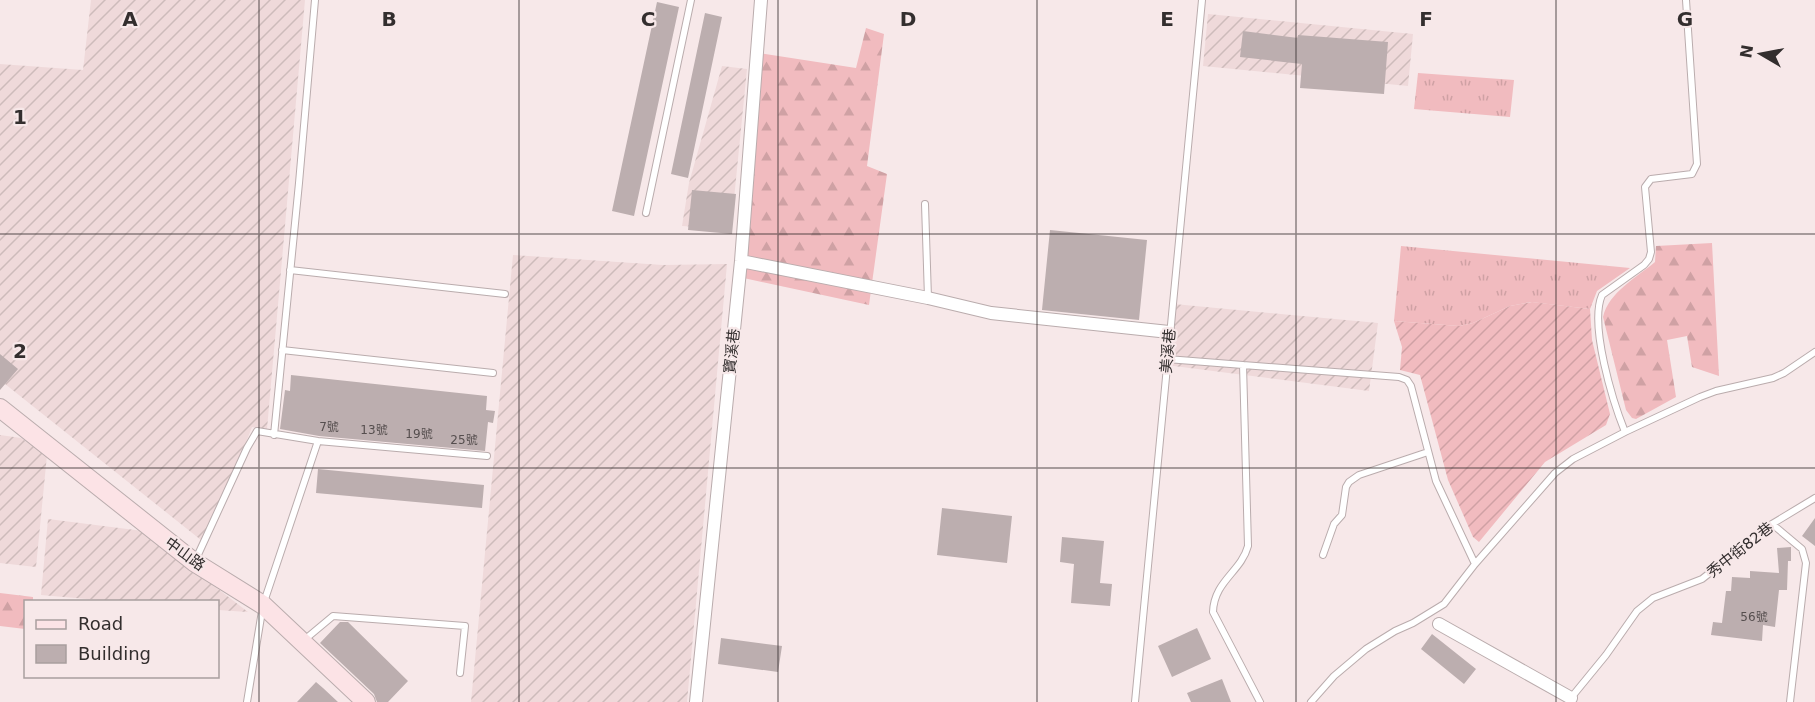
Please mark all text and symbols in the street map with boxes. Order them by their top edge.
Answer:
text: A [122,7,138,31]
text: B [381,7,397,31]
text: C [641,7,655,31]
text: D [900,7,916,31]
text: E [1160,7,1174,31]
text: F [1419,7,1433,31]
text: G [1677,7,1693,31]
north arrow [1731,24,1791,84]
text: N [1736,43,1757,60]
text: 1 [13,105,27,129]
street label: 寶溪巷 [721,328,743,374]
street label: 美溪巷 [1157,328,1179,374]
text: 2 [13,339,27,363]
house number: 7號 [319,420,339,434]
house number: 13號 [360,423,388,437]
house number: 19號 [405,427,433,441]
house number: 25號 [450,433,478,447]
street label: 秀中街82巷 [1703,519,1777,581]
street label: 中山路 [162,533,208,575]
legend [24,600,219,678]
house number: 56號 [1740,610,1768,624]
text: Road [78,613,123,634]
text: Building [78,643,151,664]

